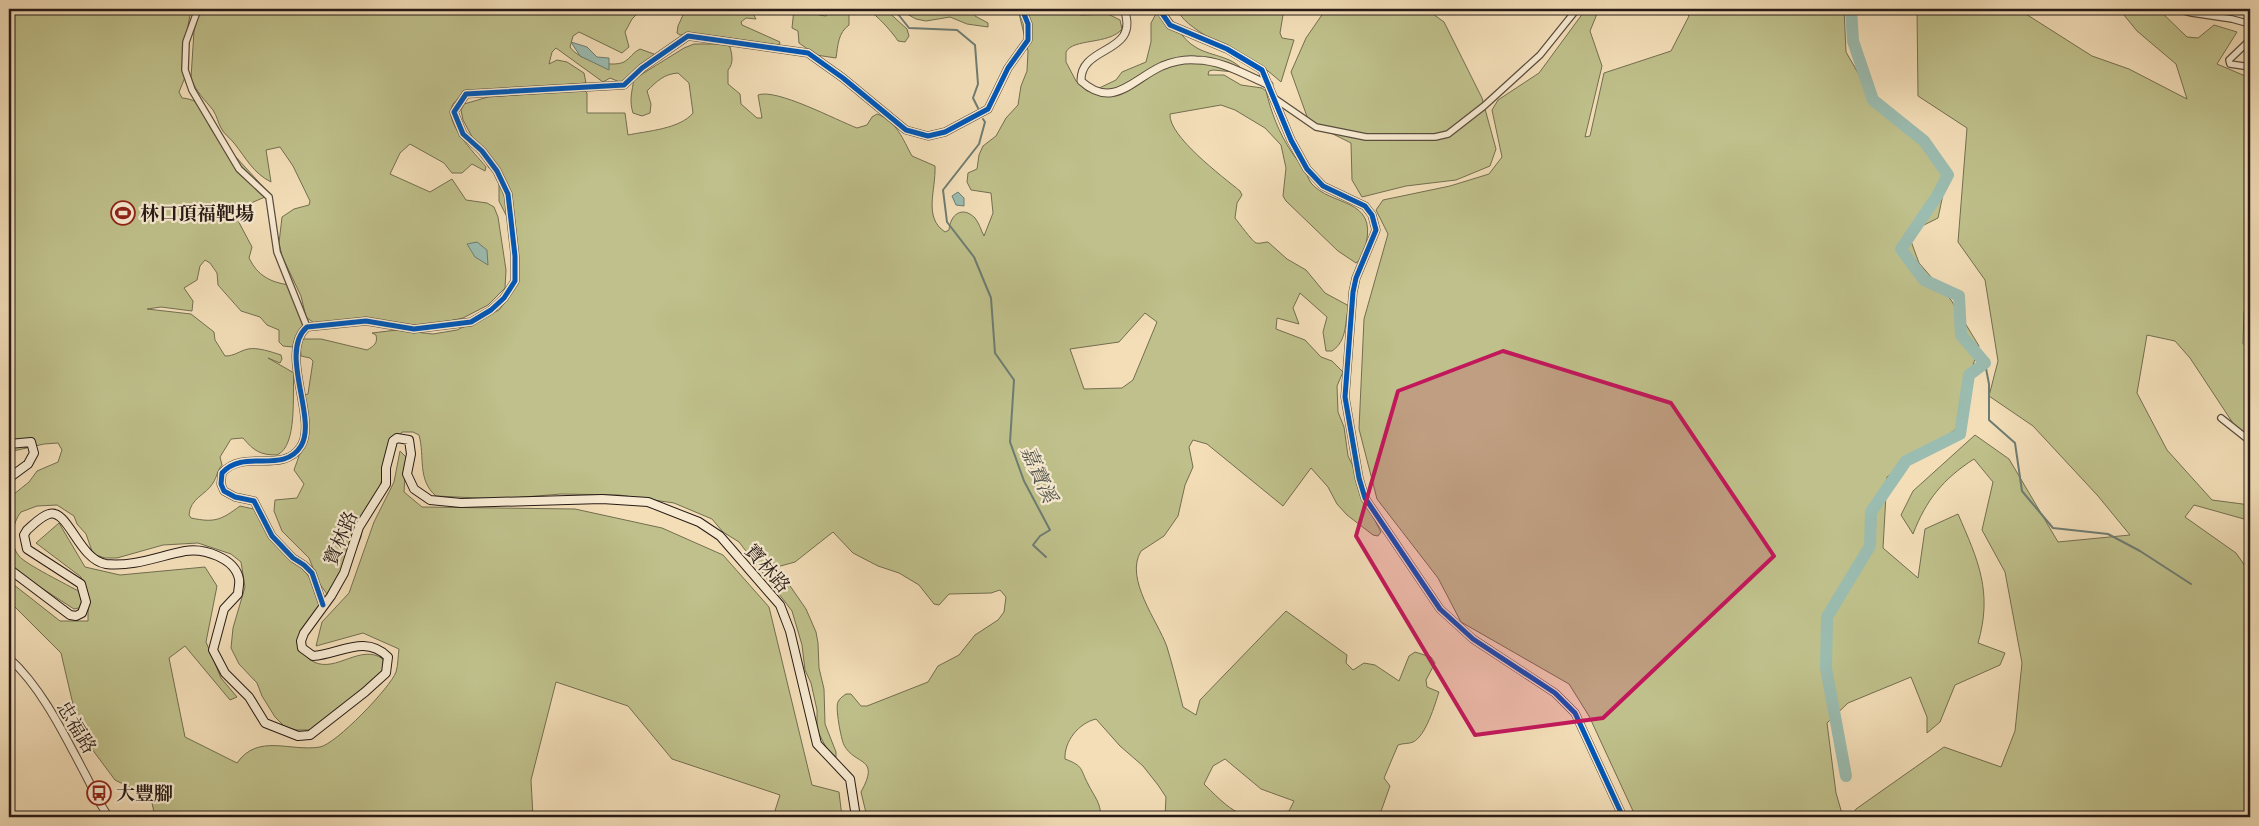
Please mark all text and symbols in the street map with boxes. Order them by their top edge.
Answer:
sports icon: 林口頂福靶場 [110,200,136,226]
place label: 林口頂福靶場 [140,203,254,227]
water label: 嘉寶溪 [1014,442,1062,509]
street label: 寶林路 [320,508,364,570]
street label: 寶林路 [739,540,794,599]
street label: 忠福路 [50,697,100,759]
bus stop icon: 大豐腳 [86,780,112,806]
place label: 大豐腳 [116,783,173,807]

